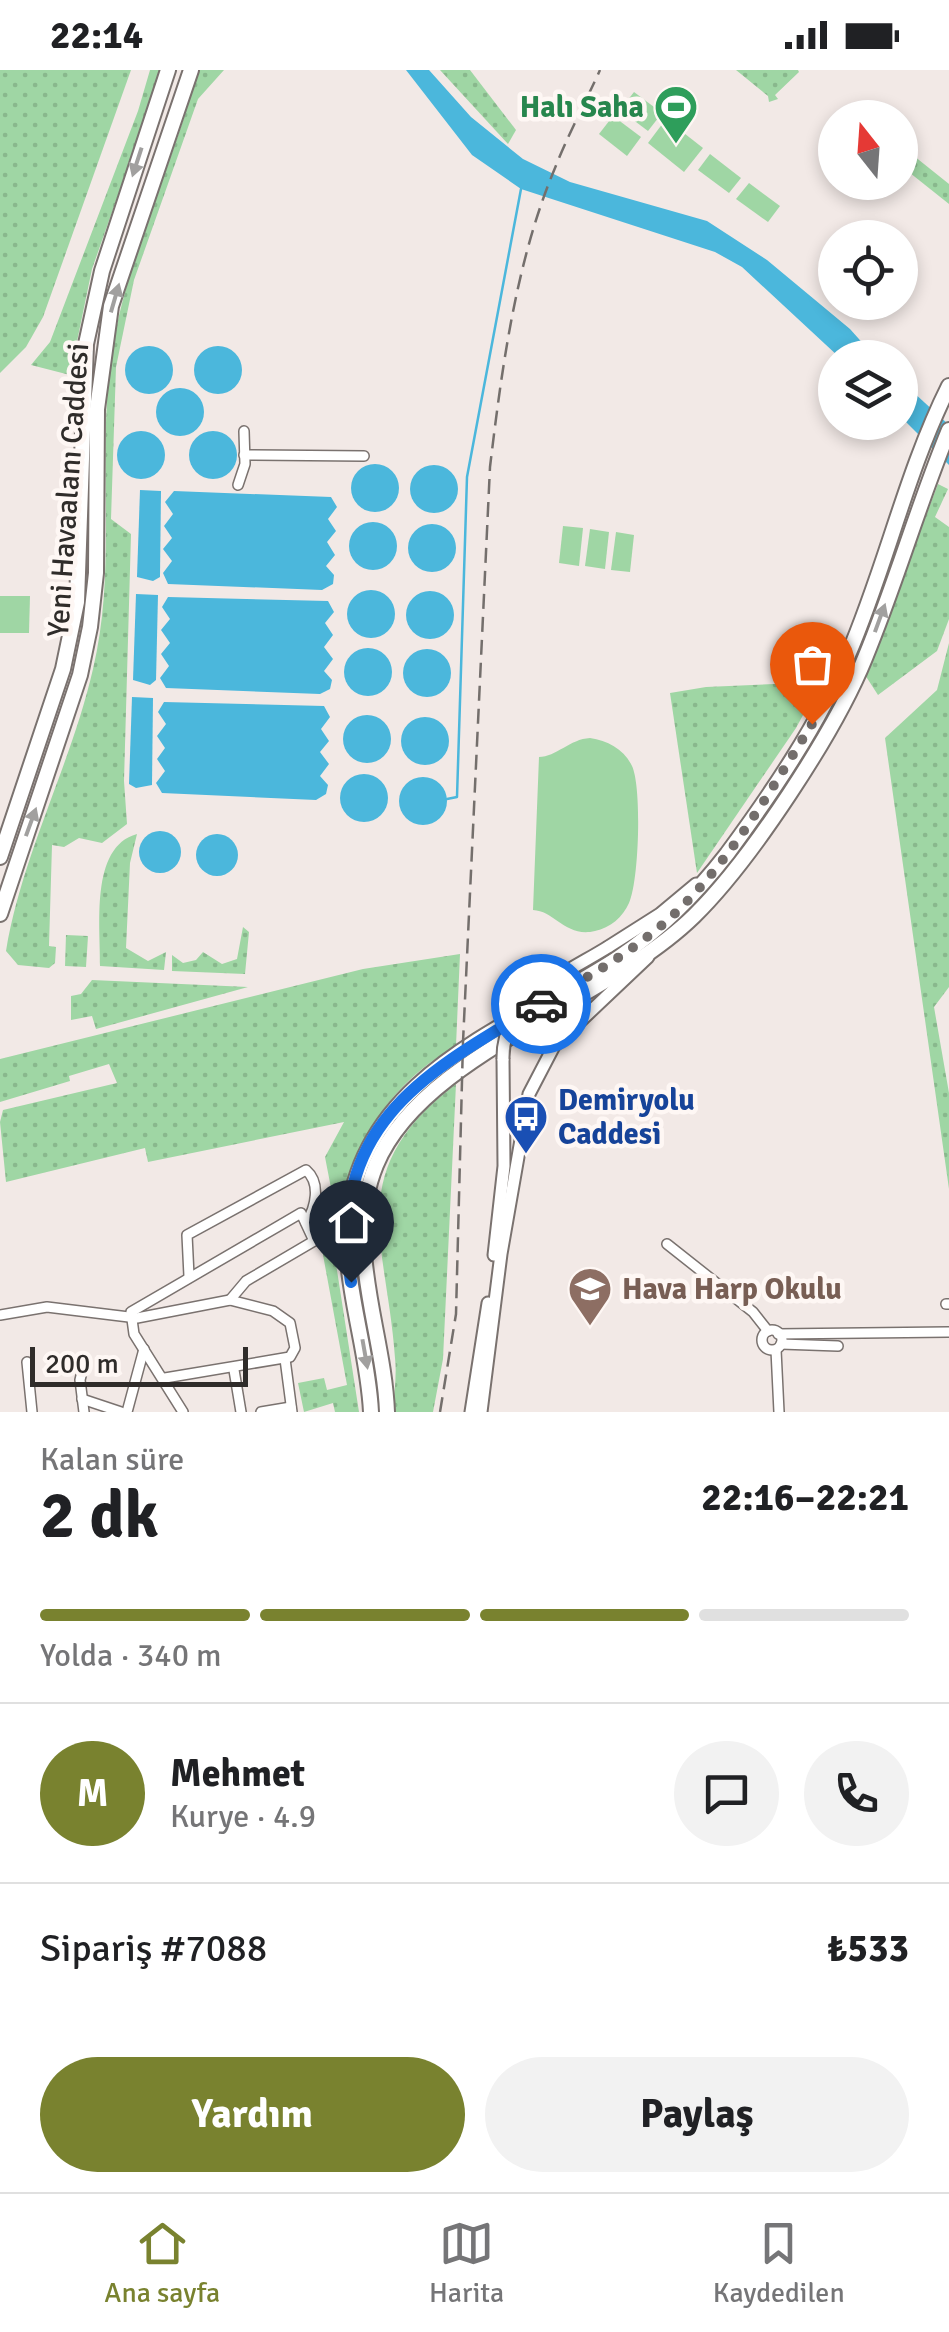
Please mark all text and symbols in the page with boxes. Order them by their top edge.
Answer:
text: 22:14 [50,12,143,59]
sports icon: Halı Saha [653,84,699,145]
place label: Halı Saha [520,89,644,126]
north arrow [818,100,918,200]
map controls [818,100,918,440]
one-way arrow [128,148,143,178]
button: locate [818,220,918,320]
one-way arrow [107,282,123,313]
button: layers [818,340,918,440]
street label: Yeni Havaalanı Caddesi [40,342,97,638]
one-way arrow [873,602,888,632]
pin [770,622,855,725]
icon: bag [785,637,840,692]
one-way arrow [24,806,39,836]
courier [491,954,591,1054]
icon: car [514,977,569,1032]
place label: Demiryolu Caddesi [558,1082,695,1153]
bus stop icon: Demiryolu Caddesi [503,1094,549,1155]
pin [309,1180,394,1283]
icon: home [324,1195,379,1250]
school or university icon: Hava Harp Okulu [567,1266,613,1327]
place label: Hava Harp Okulu [622,1271,842,1308]
one-way arrow [358,1339,373,1371]
scale bar [30,1342,248,1386]
text: 200 m [45,1347,119,1381]
text: Kalan süre [40,1440,184,1479]
text: 22:16–22:21 [701,1474,909,1521]
text: 2 dk [40,1476,158,1556]
text: Yolda · 340 m [40,1636,221,1675]
button: chat [674,1741,779,1846]
button: phone [804,1741,909,1846]
text: Mehmet [170,1750,305,1797]
text: M [77,1770,108,1817]
text: Kurye · 4.9 [170,1797,316,1836]
text: Sipariş #7088 [40,1925,267,1972]
text: ₺533 [827,1925,909,1972]
button: Yardım [40,2057,465,2172]
button: Paylaş [485,2057,909,2172]
tab: Ana sayfa [104,2216,220,2310]
tab: Harita [429,2216,504,2310]
tab: Kaydedilen [713,2216,845,2310]

